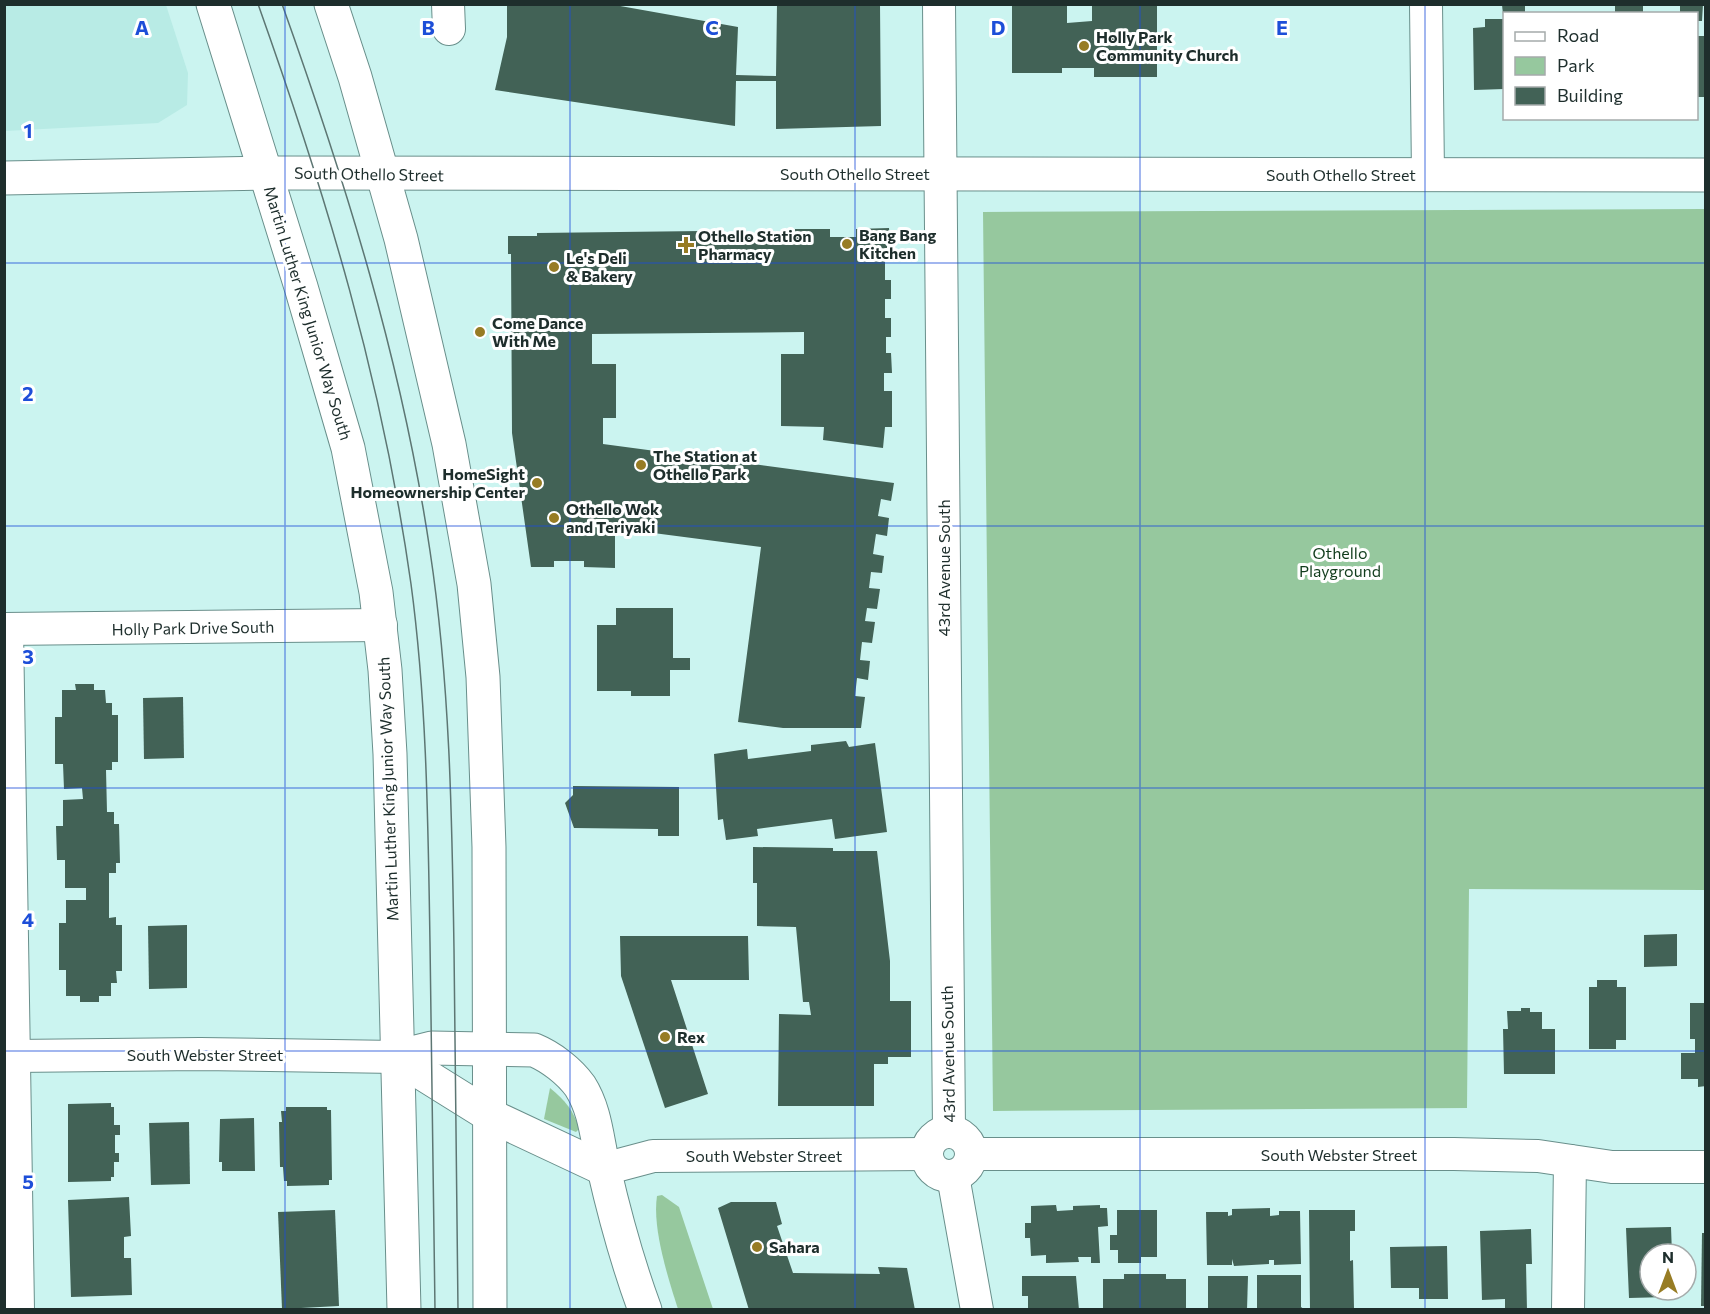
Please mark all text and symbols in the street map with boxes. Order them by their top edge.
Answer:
legend [1503,12,1698,120]
text: A [135,15,149,39]
text: B [421,15,435,39]
text: C [705,15,719,39]
text: D [991,15,1005,39]
text: E [1276,15,1288,39]
text: Road [1557,24,1599,46]
place label: Holly Park Community Church [1096,27,1239,64]
marker: Holly Park Community Church [1077,39,1091,53]
text: Park [1557,54,1595,76]
text: Building [1557,84,1623,106]
text: 1 [23,118,33,142]
street label: South Othello Street [294,163,445,184]
street label: South Othello Street [780,164,930,183]
street label: South Othello Street [1266,165,1416,184]
street label: Martin Luther King Junior Way South [261,183,356,442]
place label: Bang Bang Kitchen [859,225,936,262]
place label: Othello Station Pharmacy [698,226,811,263]
marker: Bang Bang Kitchen [840,237,854,251]
marker: Othello Station Pharmacy [679,238,693,252]
place label: Le's Deli & Bakery [566,248,633,285]
marker: Le's Deli & Bakery [547,260,561,274]
place label: Come Dance With Me [492,313,584,350]
marker: Come Dance With Me [473,325,487,339]
text: 2 [22,381,34,405]
place label: The Station at Othello Park [653,446,757,483]
marker: The Station at Othello Park [634,458,648,472]
place label: HomeSight Homeownership Center [350,464,525,501]
marker: HomeSight Homeownership Center [530,476,544,490]
place label: Othello Wok and Teriyaki [566,499,660,536]
street label: 43rd Avenue South [934,499,953,637]
marker: Othello Wok and Teriyaki [547,511,561,525]
park label: Othello Playground [1299,543,1381,580]
street label: Holly Park Drive South [111,617,275,638]
text: 3 [22,644,34,668]
street label: Martin Luther King Junior Way South [373,656,402,922]
text: 4 [22,907,34,931]
street label: 43rd Avenue South [937,985,958,1123]
place label: Rex [677,1027,705,1046]
marker: Rex [658,1030,672,1044]
street label: South Webster Street [127,1045,284,1064]
street label: South Webster Street [1261,1145,1418,1164]
street label: South Webster Street [686,1146,843,1165]
text: 5 [22,1169,34,1193]
place label: Sahara [769,1237,820,1256]
marker: Sahara [750,1240,764,1254]
north arrow [1638,1242,1698,1302]
text: N [1662,1247,1674,1266]

